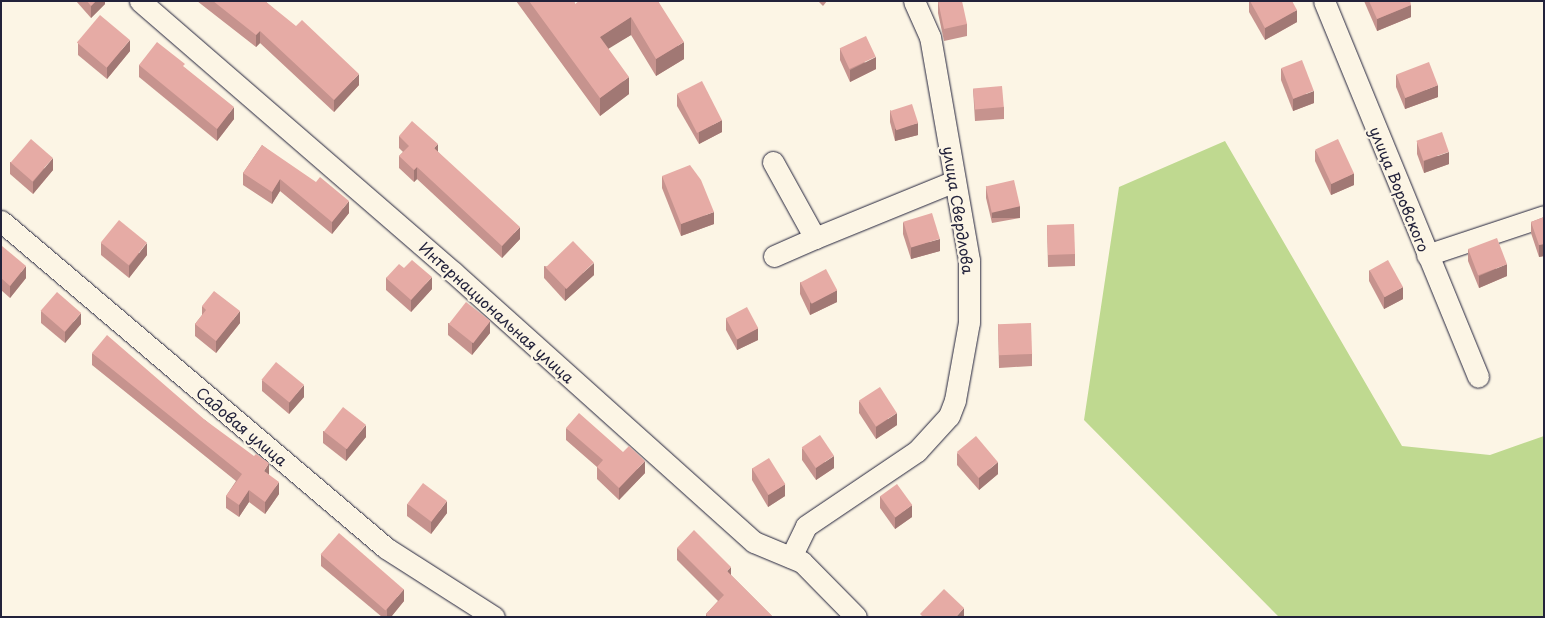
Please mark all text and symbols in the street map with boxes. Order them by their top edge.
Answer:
street label: улица Воровского [1366,123,1434,255]
street label: улица Свердлова [940,145,978,275]
street label: Интернациональная улица [416,238,578,386]
street label: Садовая улица [193,383,291,469]

